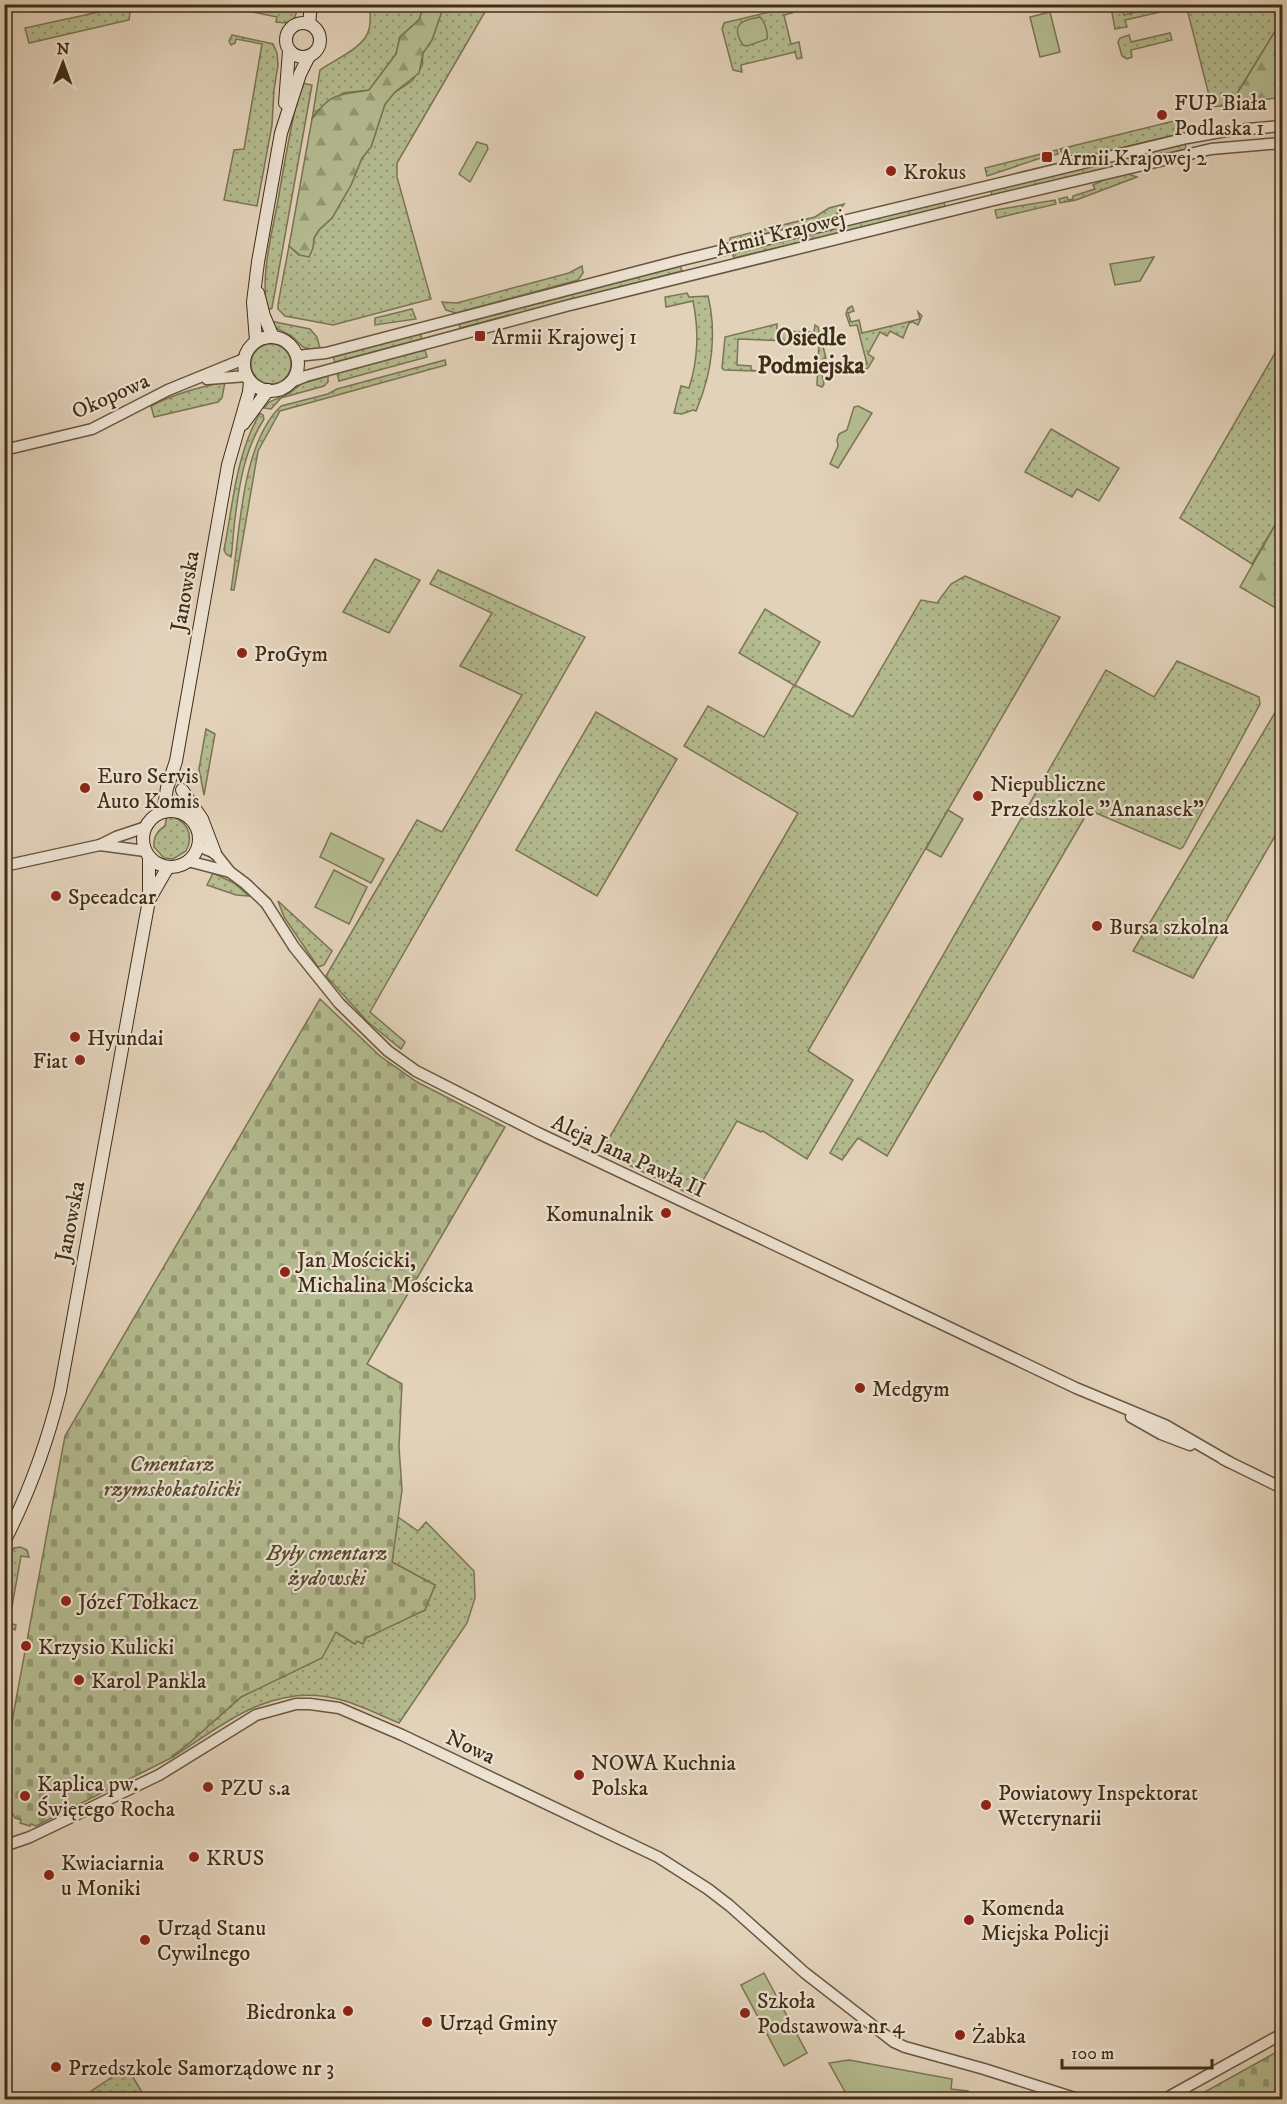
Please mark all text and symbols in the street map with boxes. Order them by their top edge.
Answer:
north arrow [33,33,93,93]
text: N [57,39,70,59]
place label: FUP Biała Podlaska 1 [1174,90,1267,142]
marker: FUP Biała Podlaska 1 [1155,108,1169,122]
place label: Armii Krajowej 2 [1059,145,1207,172]
marker: Armii Krajowej 2 [1040,150,1054,164]
place label: Krokus [903,159,966,186]
marker: Krokus [884,164,898,178]
street label: Armii Krajowej [713,204,848,263]
district label: Osiedle Podmiejska [757,323,865,381]
place label: Armii Krajowej 1 [492,324,637,351]
marker: Armii Krajowej 1 [473,329,487,343]
street label: Okopowa [68,367,154,425]
street label: Janowska [165,548,206,636]
place label: ProGym [254,641,328,668]
marker: ProGym [235,646,249,660]
place label: Euro Servis Auto Komis [97,763,200,815]
place label: Niepubliczne Przedszkole "Ananasek" [990,771,1204,823]
marker: Euro Servis Auto Komis [78,781,92,795]
marker: Niepubliczne Przedszkole "Ananasek" [971,789,985,803]
place label: Speeadcar [68,884,157,911]
marker: Speeadcar [49,889,63,903]
place label: Bursa szkolna [1109,914,1229,941]
marker: Bursa szkolna [1090,919,1104,933]
place label: Hyundai [87,1025,163,1052]
marker: Hyundai [68,1030,82,1044]
place label: Fiat [32,1048,68,1075]
marker: Fiat [73,1053,87,1067]
street label: Aleja Jana Pawła II [547,1109,710,1204]
street label: Janowska [49,1178,92,1266]
place label: Komunalnik [546,1201,654,1228]
marker: Komunalnik [659,1206,673,1220]
place label: Jan Mościcki, Michalina Mościcka [295,1247,474,1299]
marker: Jan Mościcki, Michalina Mościcka [278,1265,292,1279]
place label: Medgym [872,1376,950,1403]
marker: Medgym [853,1381,867,1395]
park label: Cmentarz rzymskokatolicki [104,1451,242,1503]
park label: Były cmentarz żydowski [265,1540,388,1592]
place label: Józef Tołkacz [76,1589,199,1616]
marker: Józef Tołkacz [59,1594,73,1608]
place label: Krzysio Kulicki [38,1634,174,1661]
marker: Krzysio Kulicki [19,1639,33,1653]
place label: Karol Pankla [91,1668,207,1695]
marker: Karol Pankla [72,1673,86,1687]
street label: Nowa [441,1724,500,1771]
place label: NOWA Kuchnia Polska [591,1750,736,1802]
marker: NOWA Kuchnia Polska [572,1768,586,1782]
place label: Kaplica pw. Świętego Rocha [37,1771,176,1823]
place label: PZU s.a [220,1775,291,1802]
marker: PZU s.a [201,1780,215,1794]
place label: Powiatowy Inspektorat Weterynarii [997,1780,1198,1832]
marker: Kaplica pw. Świętego Rocha [18,1789,32,1803]
marker: Powiatowy Inspektorat Weterynarii [979,1798,993,1812]
place label: KRUS [206,1845,264,1872]
place label: Kwiaciarnia u Moniki [61,1850,165,1902]
marker: KRUS [187,1850,201,1864]
marker: Kwiaciarnia u Moniki [42,1868,56,1882]
place label: Komenda Miejska Policji [981,1895,1109,1947]
marker: Komenda Miejska Policji [962,1913,976,1927]
place label: Urząd Stanu Cywilnego [157,1915,266,1967]
marker: Urząd Stanu Cywilnego [138,1933,152,1947]
place label: Szkoła Podstawowa nr 4 [757,1988,906,2040]
place label: Biedronka [246,1999,337,2026]
marker: Biedronka [341,2004,355,2018]
marker: Szkoła Podstawowa nr 4 [738,2006,752,2020]
place label: Urząd Gminy [439,2010,558,2037]
marker: Urząd Gminy [420,2015,434,2029]
place label: Żabka [972,2023,1027,2050]
marker: Żabka [953,2028,967,2042]
scale bar [1062,2032,1212,2070]
text: 100 m [1071,2043,1114,2065]
place label: Przedszkole Samorządowe nr 3 [68,2055,334,2082]
marker: Przedszkole Samorządowe nr 3 [49,2060,63,2074]

